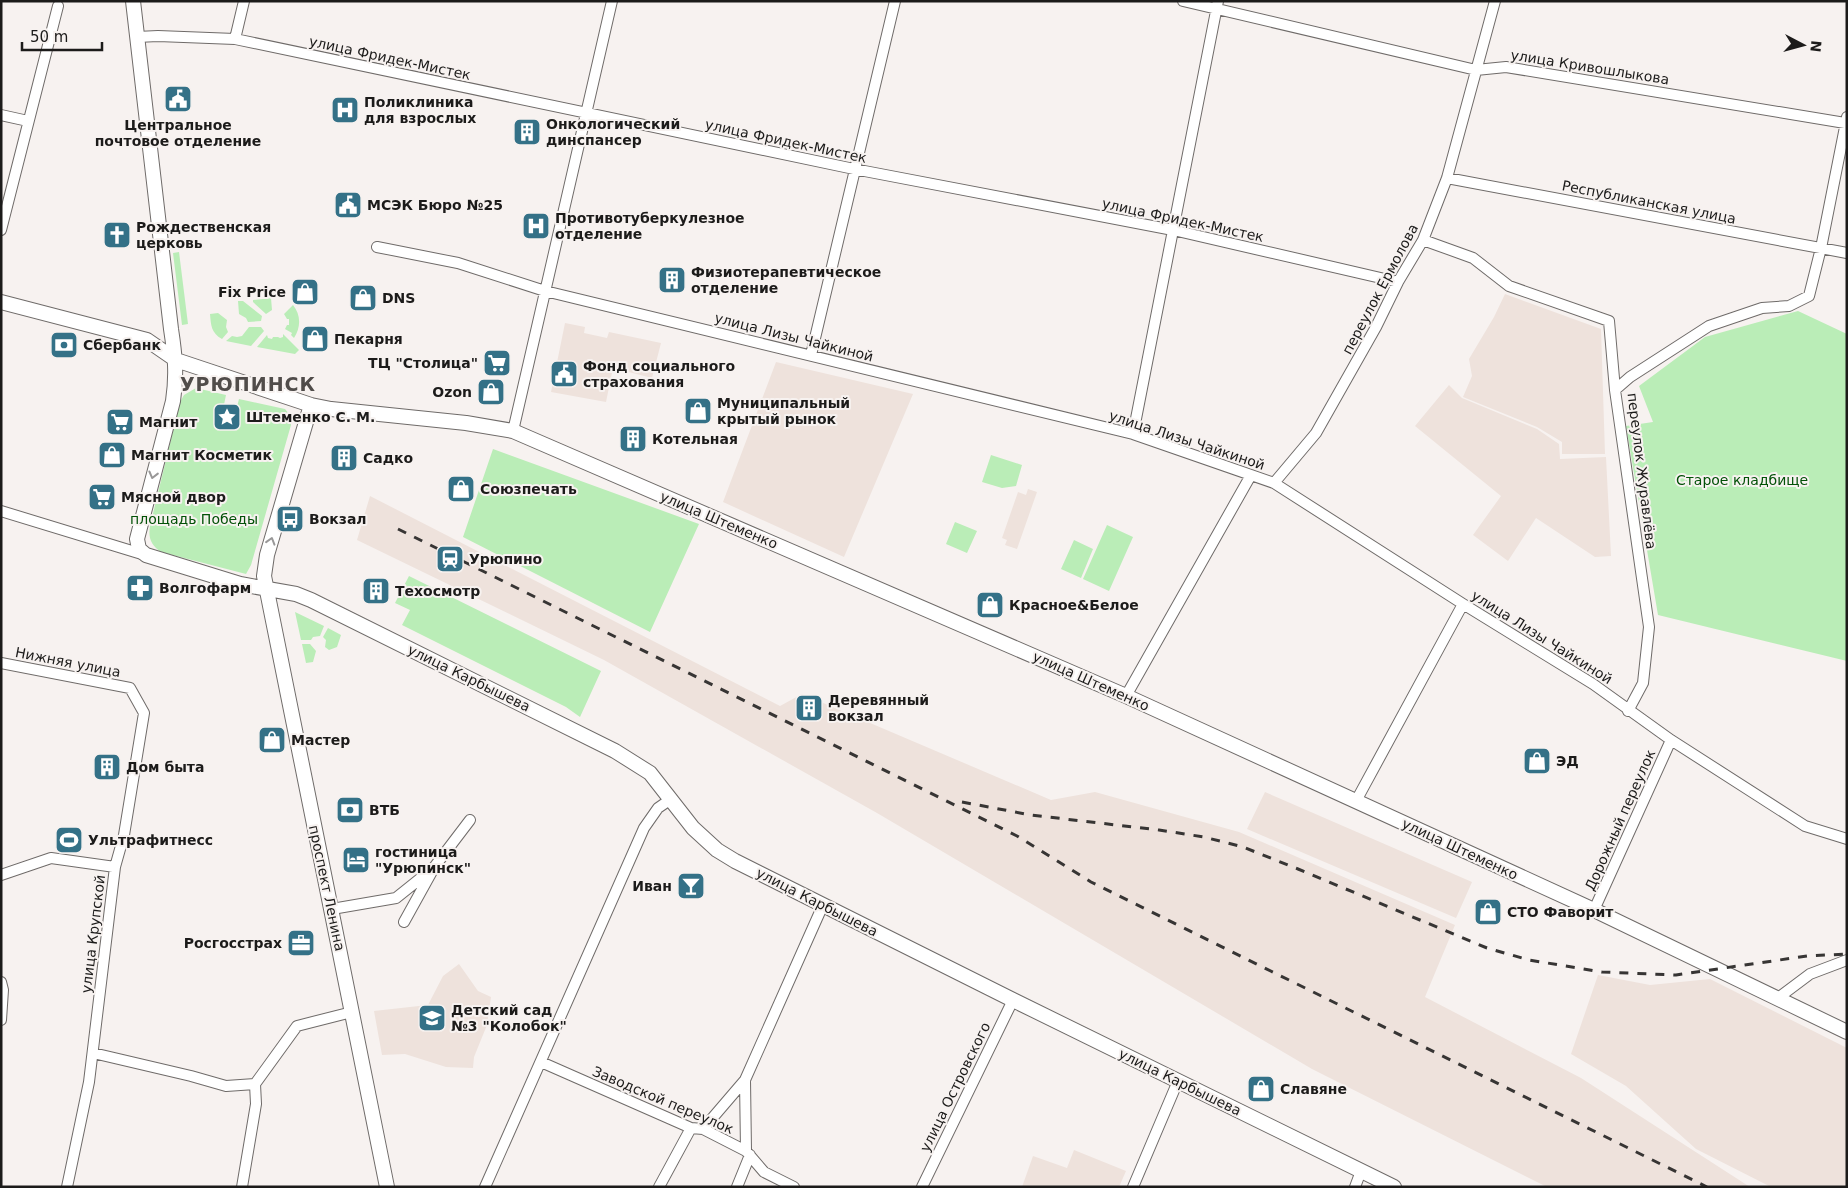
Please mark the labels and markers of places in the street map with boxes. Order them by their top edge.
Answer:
public building icon: Центральное почтовое отделение [163,84,193,114]
place label: Поликлиника для взрослых [364,94,476,126]
hospital icon: Поликлиника для взрослых [330,95,360,125]
place label: Онкологический динспансер [546,116,680,148]
place label: Центральное почтовое отделение [95,117,261,149]
building icon: Онкологический динспансер [512,117,542,147]
public building icon: МСЭК Бюро №25 [333,190,363,220]
place label: МСЭК Бюро №25 [367,197,503,213]
place label: Противотуберкулезное отделение [555,210,745,242]
hospital icon: Противотуберкулезное отделение [521,211,551,241]
place label: Рождественская церковь [136,219,271,251]
church icon: Рождественская церковь [102,220,132,250]
place label: Физиотерапевтическое отделение [691,264,881,296]
building icon: Физиотерапевтическое отделение [657,265,687,295]
shop icon: Fix Price [290,277,320,307]
shop icon: DNS [348,283,378,313]
place label: Fix Price [218,284,286,300]
place label: DNS [382,290,415,306]
shop icon: Пекарня [300,324,330,354]
bank icon: Сбербанк [49,330,79,360]
place label: Пекарня [334,331,403,347]
place label: Сбербанк [83,337,161,353]
supermarket icon: ТЦ "Столица" [482,348,512,378]
place label: ТЦ "Столица" [368,355,478,371]
place label: Фонд социального страхования [583,358,736,390]
public building icon: Фонд социального страхования [549,359,579,389]
shop icon: Ozon [476,377,506,407]
place label: Ozon [432,384,472,400]
place label: Муниципальный крытый рынок [717,395,850,427]
shop icon: Муниципальный крытый рынок [683,396,713,426]
place icon: Штеменко С. М. [212,402,242,432]
supermarket icon: Магнит [105,407,135,437]
place label: Штеменко С. М. [246,409,375,425]
place label: Магнит [139,414,198,430]
building icon: Котельная [618,424,648,454]
place label: Котельная [652,431,738,447]
shop icon: Магнит Косметик [97,440,127,470]
building icon: Садко [329,443,359,473]
place label: Магнит Косметик [131,447,272,463]
place label: Садко [363,450,414,466]
shop icon: Союзпечать [446,474,476,504]
place label: Союзпечать [480,481,577,497]
supermarket icon: Мясной двор [87,482,117,512]
place label: Мясной двор [121,489,226,505]
bus stop icon: Вокзал [275,504,305,534]
place label: Вокзал [309,511,367,527]
station icon: Урюпино [435,544,465,574]
place label: Урюпино [469,551,543,567]
pharmacy icon: Волгофарм [125,573,155,603]
building icon: Техосмотр [361,576,391,606]
place label: Волгофарм [159,580,251,596]
place label: Техосмотр [395,583,480,599]
shop icon: Красное&Белое [975,590,1005,620]
place label: Красное&Белое [1009,597,1139,613]
place label: Деревянный вокзал [828,692,929,724]
building icon: Деревянный вокзал [794,693,824,723]
shop icon: Мастер [257,725,287,755]
place label: Мастер [291,732,350,748]
shop icon: ЭД [1522,746,1552,776]
building icon: Дом быта [92,752,122,782]
place label: ЭД [1556,753,1579,769]
place label: Дом быта [126,759,204,775]
bank icon: ВТБ [335,795,365,825]
place label: ВТБ [369,802,400,818]
sports icon: Ультрафитнесс [54,825,84,855]
place label: Ультрафитнесс [88,832,213,848]
place label: гостиница "Урюпинск" [375,844,471,876]
hotel icon: гостиница "Урюпинск" [341,845,371,875]
bar icon: Иван [676,871,706,901]
place label: Иван [632,878,672,894]
shop icon: СТО Фаворит [1473,897,1503,927]
place label: СТО Фаворит [1507,904,1614,920]
office icon: Росгосстрах [286,928,316,958]
place label: Росгосстрах [184,935,282,951]
place label: Детский сад №3 "Колобок" [451,1002,567,1034]
school or university icon: Детский сад №3 "Колобок" [417,1003,447,1033]
shop icon: Славяне [1246,1074,1276,1104]
place label: Славяне [1280,1081,1347,1097]

